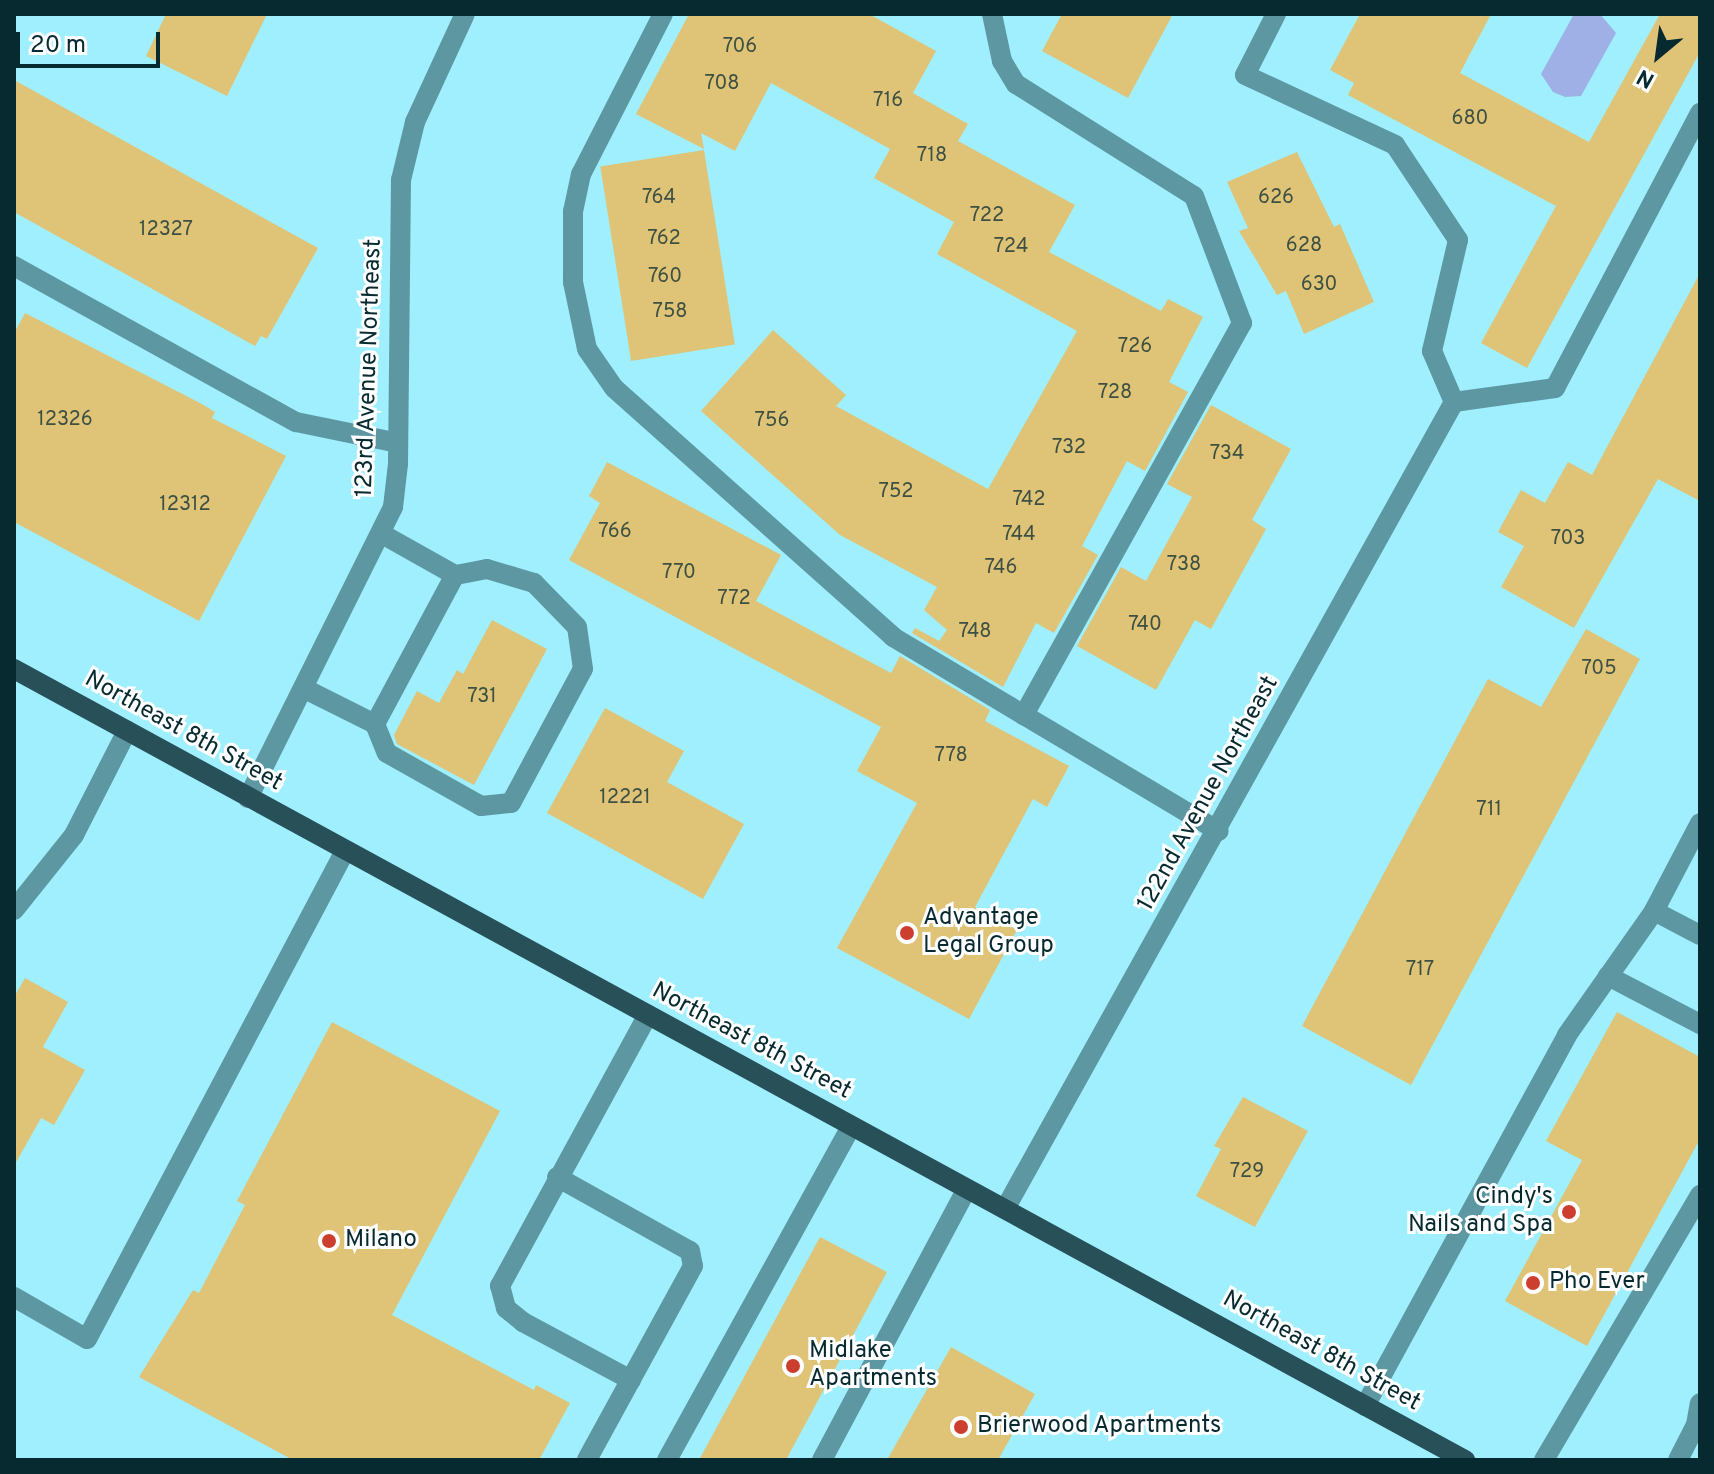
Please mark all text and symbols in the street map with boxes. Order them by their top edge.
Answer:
scale bar [20,16,164,66]
north arrow [1618,16,1698,96]
text: 20 m [30,31,86,61]
house number: 706 [723,35,757,59]
text: N [1633,62,1660,93]
house number: 708 [705,72,739,96]
house number: 716 [873,89,903,113]
house number: 680 [1452,107,1488,131]
house number: 718 [917,144,947,168]
house number: 764 [642,186,676,210]
house number: 626 [1258,186,1294,210]
house number: 722 [970,204,1004,228]
house number: 12327 [139,218,193,242]
house number: 762 [647,227,681,251]
house number: 628 [1286,234,1322,258]
house number: 724 [994,235,1028,259]
street label: 123rd Avenue Northeast [351,238,389,498]
house number: 760 [648,265,682,289]
house number: 630 [1301,273,1337,297]
house number: 758 [652,300,688,324]
house number: 726 [1118,335,1152,359]
house number: 728 [1098,381,1132,405]
house number: 12326 [37,408,93,432]
house number: 756 [755,409,789,433]
house number: 732 [1052,436,1086,460]
house number: 734 [1210,442,1244,466]
house number: 752 [879,480,913,504]
house number: 742 [1012,488,1046,512]
house number: 12312 [159,493,211,517]
house number: 766 [598,520,632,544]
house number: 744 [1002,523,1036,547]
house number: 703 [1551,527,1585,551]
house number: 738 [1167,553,1201,577]
house number: 746 [985,556,1017,580]
house number: 770 [662,561,696,585]
house number: 772 [717,587,751,611]
house number: 740 [1128,613,1162,637]
house number: 748 [958,620,992,644]
house number: 705 [1581,657,1617,681]
street label: Northeast 8th Street [79,666,287,798]
street label: 122nd Avenue Northeast [1132,671,1286,917]
house number: 731 [467,685,497,709]
house number: 778 [934,744,968,768]
house number: 12221 [599,786,651,810]
house number: 711 [1476,798,1502,822]
place label: Advantage Legal Group [923,905,1054,961]
marker: Advantage Legal Group [898,924,916,942]
house number: 717 [1406,958,1434,982]
street label: Northeast 8th Street [646,977,856,1107]
house number: 729 [1230,1160,1264,1184]
place label: Cindy's Nails and Spa [1408,1184,1553,1240]
marker: Cindy's Nails and Spa [1560,1203,1578,1221]
place label: Milano [345,1227,417,1255]
marker: Milano [320,1232,338,1250]
place label: Pho Ever [1549,1269,1645,1297]
marker: Pho Ever [1524,1274,1542,1292]
street label: Northeast 8th Street [1217,1286,1425,1418]
place label: Midlake Apartments [809,1338,937,1394]
marker: Midlake Apartments [784,1357,802,1375]
place label: Brierwood Apartments [977,1413,1222,1441]
marker: Brierwood Apartments [952,1418,970,1436]

